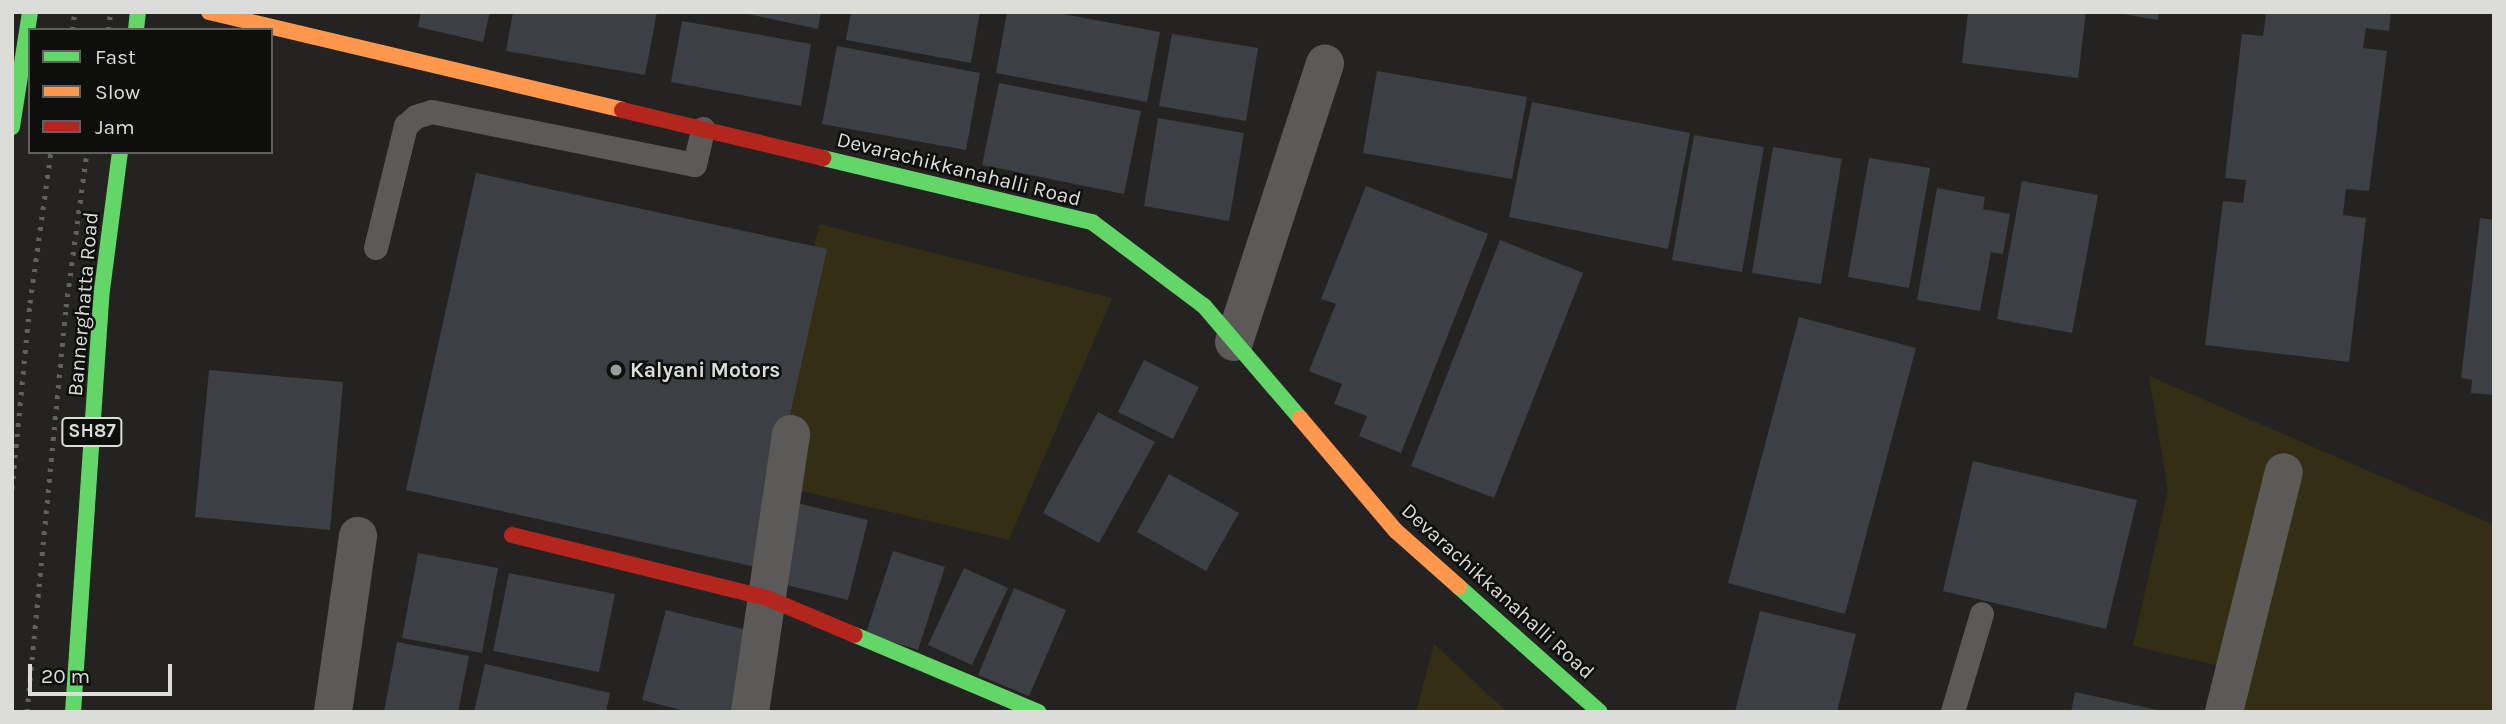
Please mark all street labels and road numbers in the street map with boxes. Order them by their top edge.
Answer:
street label: Devarachikkanahalli Road [834,126,1084,212]
street label: Bannerghatta Road [62,211,104,397]
road number: SH87 [60,416,124,448]
street label: Devarachikkanahalli Road [1396,498,1600,684]

